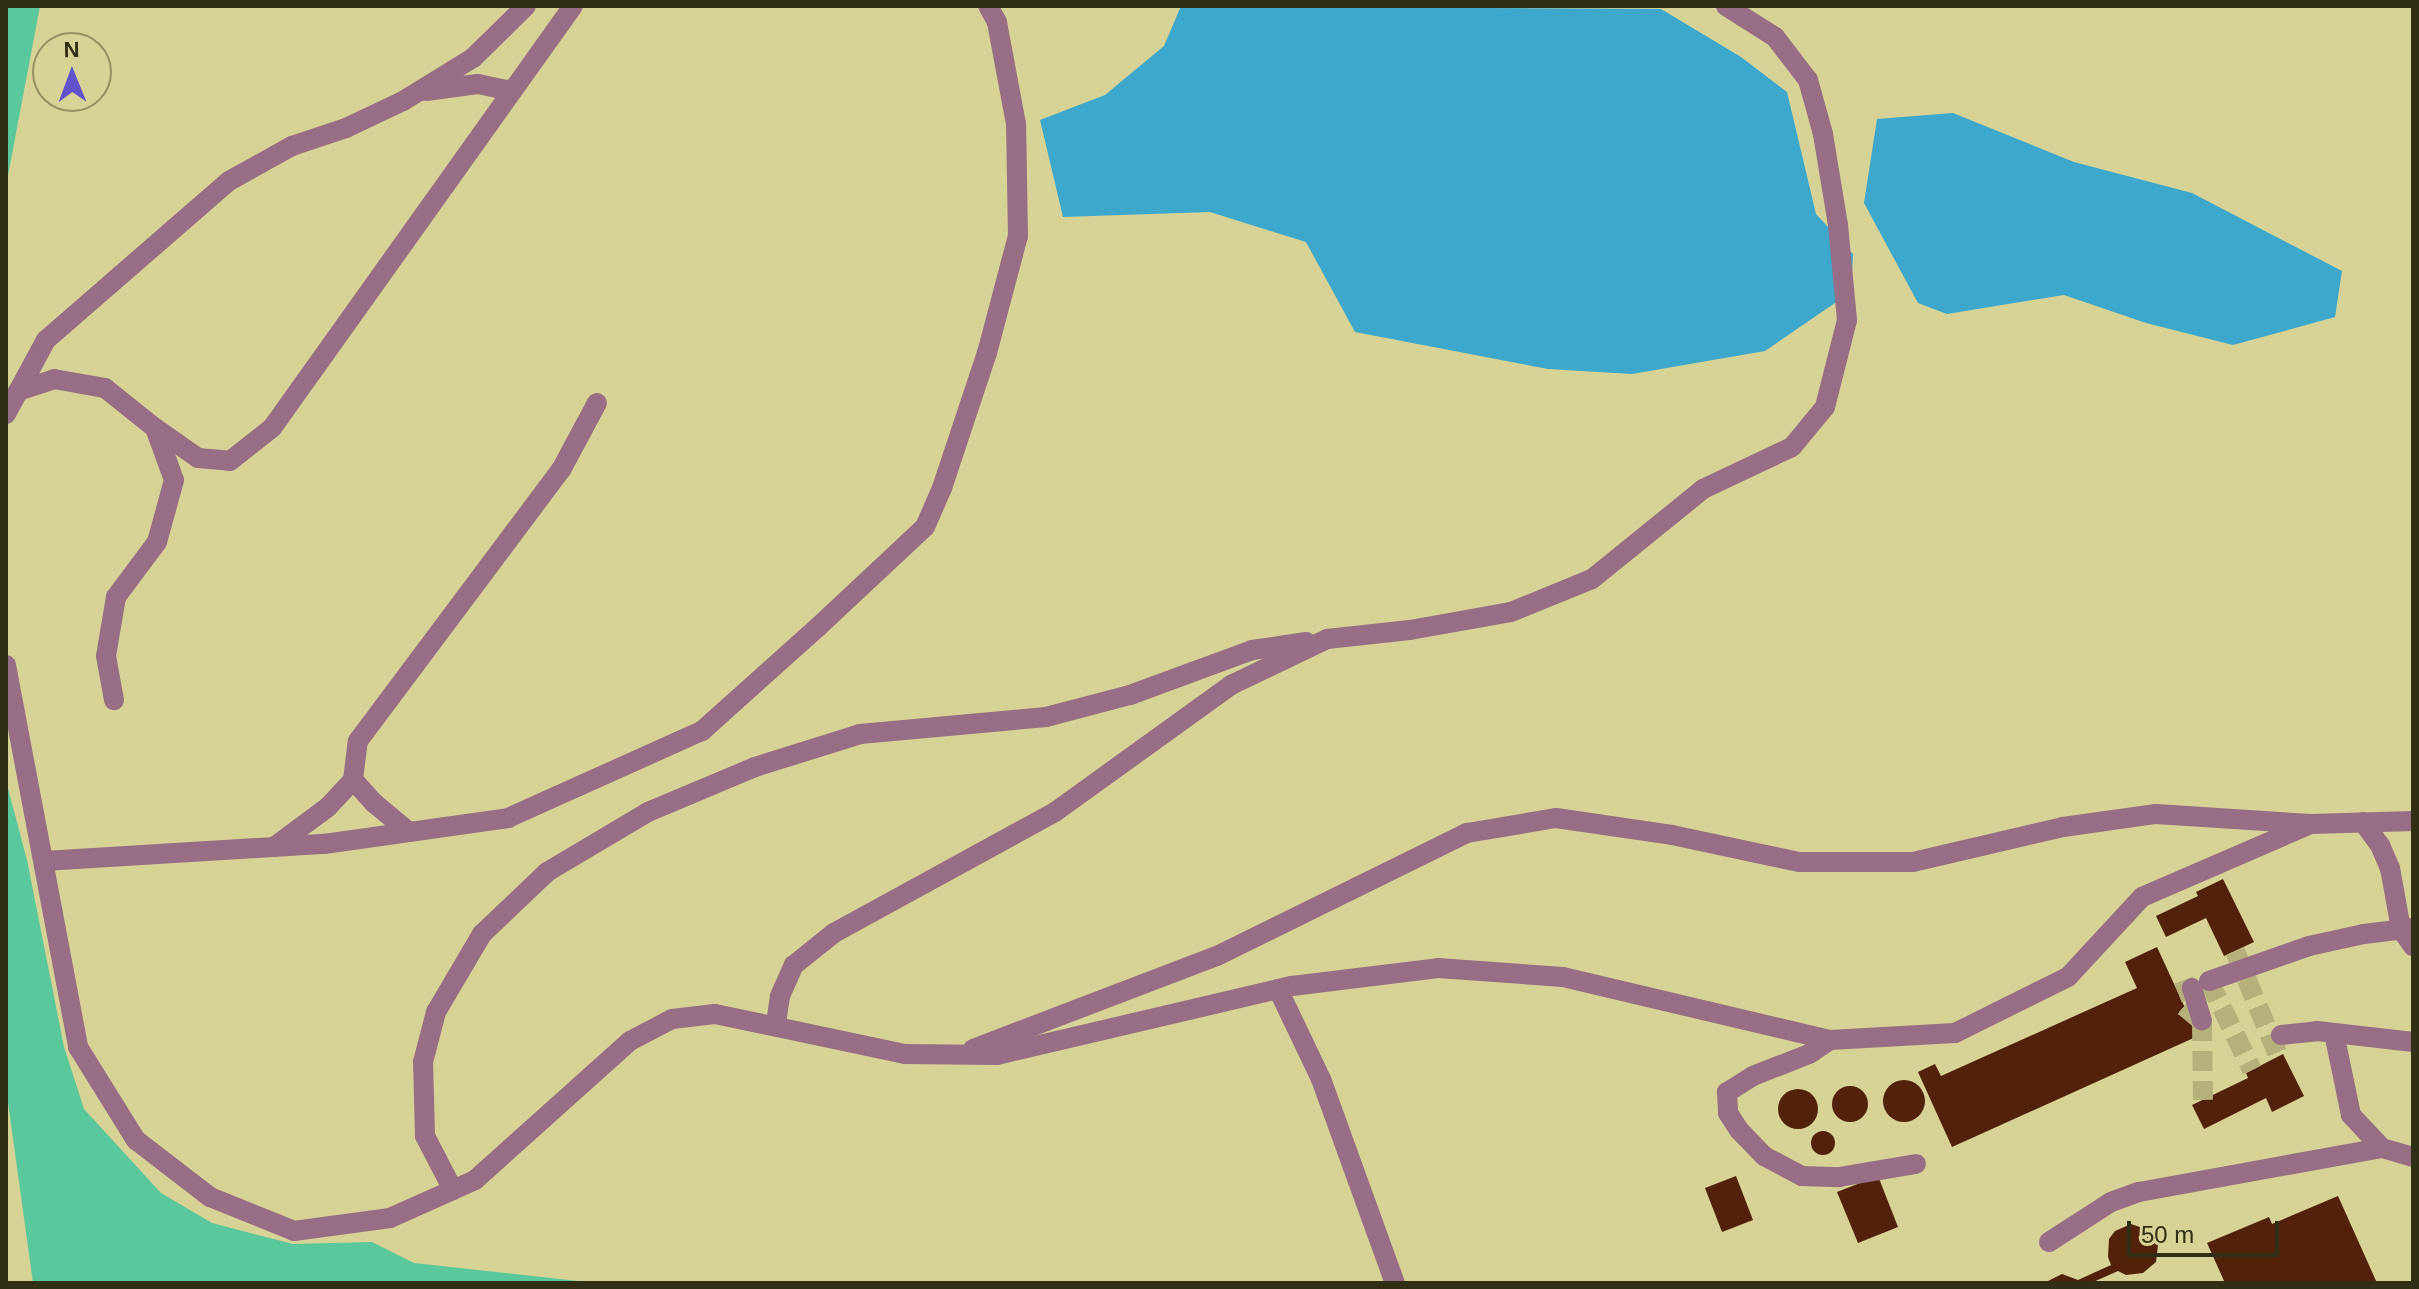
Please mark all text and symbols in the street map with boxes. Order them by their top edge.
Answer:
north arrow [32,32,112,112]
text: N [63,37,80,62]
scale bar [2131,1205,2283,1255]
text: 50 m [2141,1221,2194,1248]

